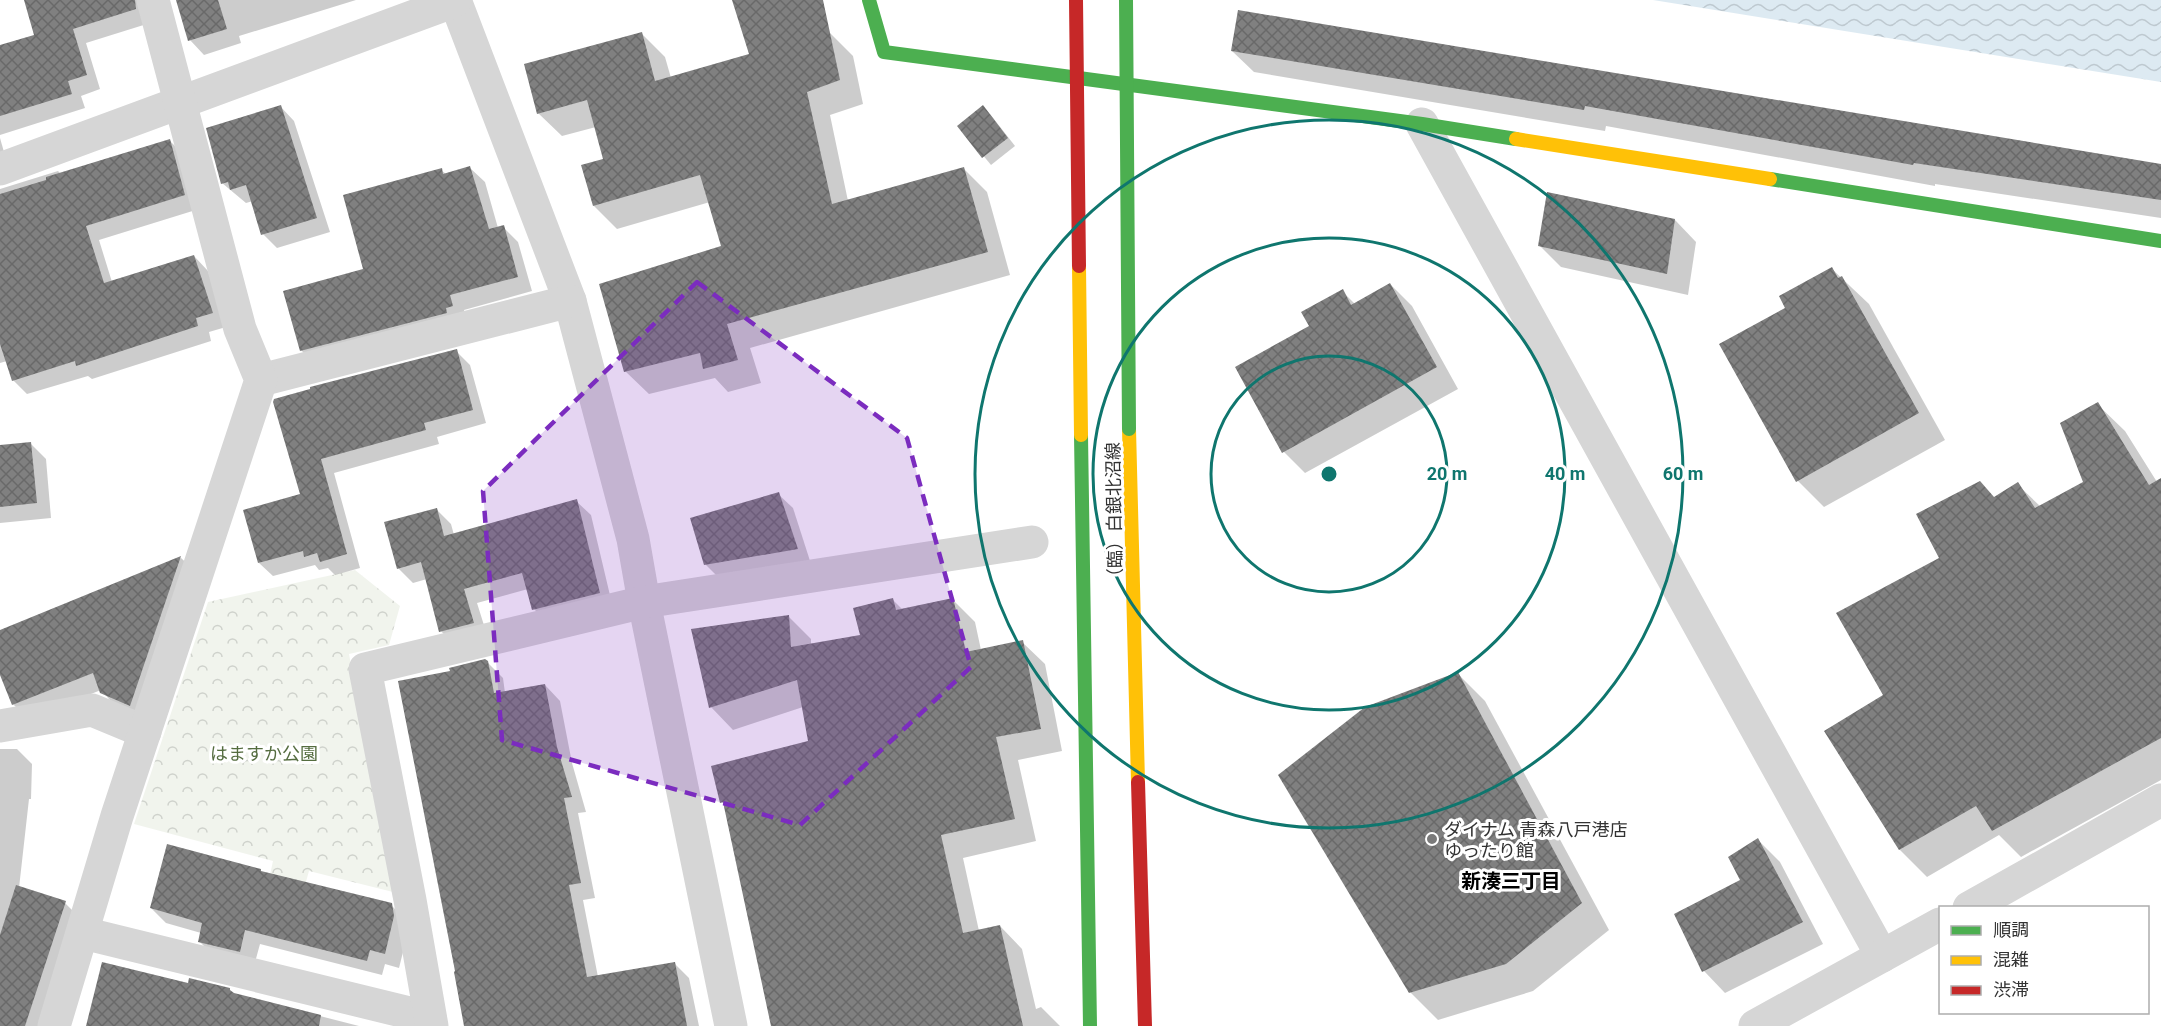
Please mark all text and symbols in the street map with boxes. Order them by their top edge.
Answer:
street label: （臨）白銀北沼線 [1102,442,1126,586]
text: 20 m [1427,463,1467,484]
text: 40 m [1545,463,1585,484]
text: 60 m [1663,463,1703,484]
centre of rings [1319,464,1339,484]
park label: はますか公園 [210,743,318,764]
place label: ダイナム 青森八戸港店 ゆったり館 [1444,819,1628,861]
marker: ダイナム 青森八戸港店 ゆったり館 [1425,832,1439,846]
district label: 新湊三丁目 [1461,869,1561,893]
legend [1939,906,2149,1014]
text: 順調 [1993,919,2029,940]
text: 混雑 [1993,949,2029,970]
text: 渋滞 [1993,979,2029,1000]

